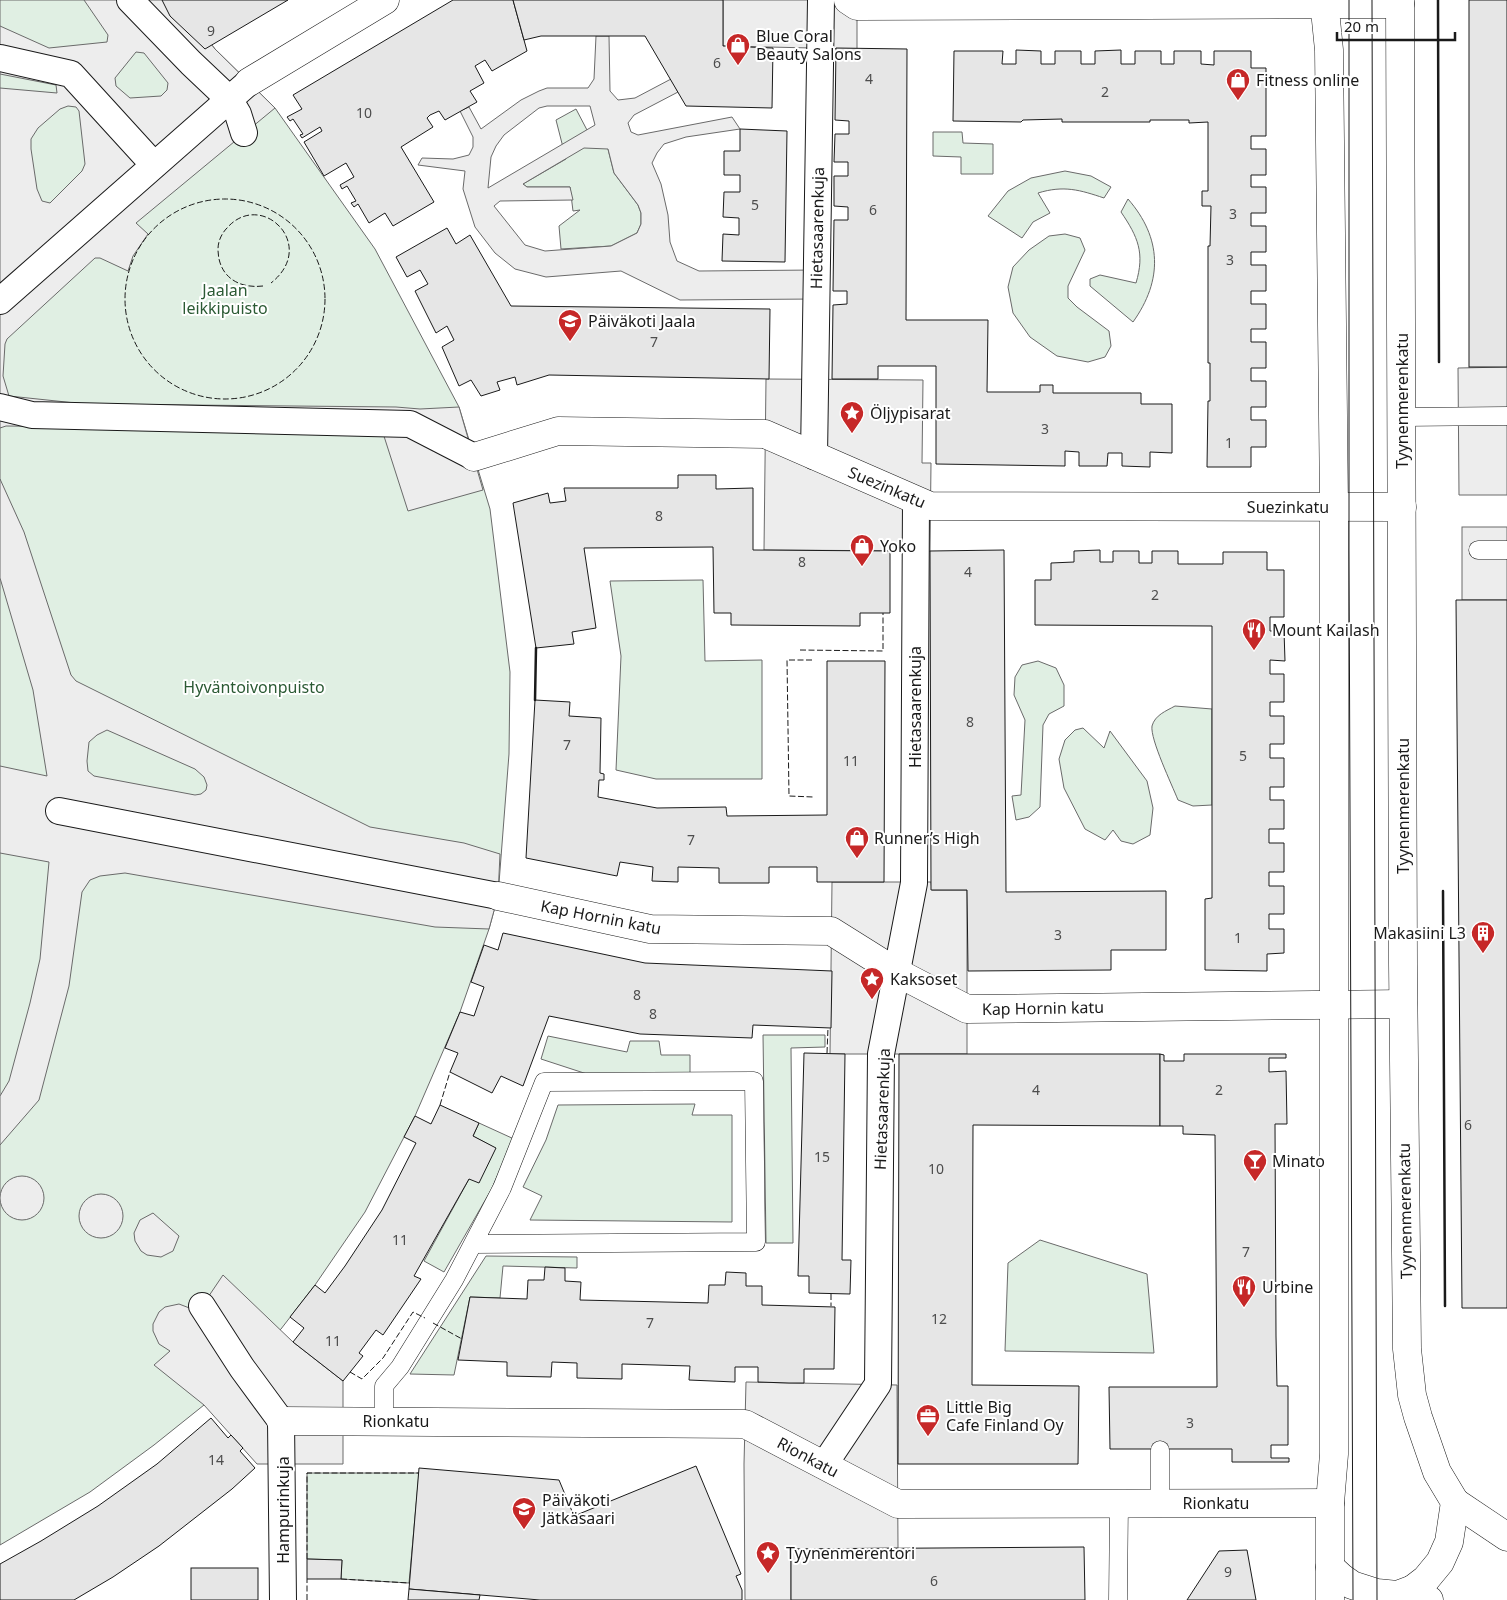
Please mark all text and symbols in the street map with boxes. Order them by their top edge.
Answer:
scale bar [1337,10,1454,42]
text: 20 m [1344,16,1379,36]
house number: 9 [207,21,215,40]
place label: Blue Coral Beauty Salons [756,25,862,65]
shop icon: Blue Coral Beauty Salons [725,32,751,66]
house number: 6 [713,53,721,72]
shop icon: Fitness online [1225,67,1251,101]
house number: 4 [865,69,873,88]
place label: Fitness online [1256,69,1359,91]
house number: 2 [1101,82,1109,101]
house number: 10 [356,103,372,122]
street label: Hietasaarenkuja [805,167,829,289]
house number: 5 [751,195,759,214]
house number: 6 [869,200,877,219]
house number: 3 [1229,204,1237,223]
house number: 3 [1226,250,1234,269]
park label: Jaalan leikkipuisto [182,279,268,319]
school or university icon: Päiväkoti Jaala [557,308,583,342]
place label: Päiväkoti Jaala [588,310,696,332]
house number: 7 [650,332,658,351]
street label: Tyynenmerenkatu [1391,333,1413,469]
place icon: Öljypisarat [839,400,865,434]
place label: Öljypisarat [870,402,951,424]
house number: 3 [1041,419,1049,438]
house number: 1 [1225,433,1233,452]
street label: Suezinkatu [845,461,929,513]
street label: Suezinkatu [1247,496,1329,518]
house number: 8 [655,506,663,525]
shop icon: Yoko [849,533,875,567]
place label: Yoko [880,535,916,557]
house number: 8 [798,552,806,571]
house number: 4 [964,562,972,581]
house number: 2 [1151,585,1159,604]
restaurant icon: Mount Kailash [1241,617,1267,651]
place label: Mount Kailash [1272,619,1380,641]
street label: Hietasaarenkuja [904,646,926,768]
park label: Hyväntoivonpuisto [183,676,325,698]
house number: 8 [966,712,974,731]
house number: 7 [563,735,571,754]
street label: Tyynenmerenkatu [1392,738,1414,874]
house number: 5 [1239,746,1247,765]
house number: 11 [843,751,859,770]
shop icon: Runner’s High [844,825,870,859]
place label: Runner’s High [874,827,980,849]
house number: 7 [687,830,695,849]
street label: Kap Hornin katu [539,895,663,939]
building icon: Makasiini L3 [1470,920,1496,954]
place label: Makasiini L3 [1373,922,1466,944]
house number: 3 [1054,925,1062,944]
house number: 1 [1234,928,1242,947]
place icon: Kaksoset [859,966,885,1000]
place label: Kaksoset [890,968,957,990]
house number: 8 [633,985,641,1004]
street label: Kap Hornin katu [982,996,1104,1020]
house number: 8 [649,1004,657,1023]
street label: Hietasaarenkuja [869,1048,895,1170]
house number: 4 [1032,1080,1040,1099]
house number: 2 [1215,1080,1223,1099]
house number: 6 [1464,1115,1472,1134]
street label: Tyynenmerenkatu [1393,1143,1417,1279]
house number: 15 [814,1147,830,1166]
bar icon: Minato [1242,1148,1268,1182]
place label: Minato [1272,1150,1325,1172]
house number: 10 [928,1159,944,1178]
house number: 11 [392,1230,408,1249]
house number: 7 [1242,1242,1250,1261]
restaurant icon: Urbine [1231,1274,1257,1308]
place label: Urbine [1262,1276,1313,1298]
house number: 12 [931,1309,947,1328]
house number: 7 [646,1313,654,1332]
house number: 11 [325,1331,341,1350]
place label: Little Big Cafe Finland Oy [946,1396,1065,1436]
office icon: Little Big Cafe Finland Oy [915,1403,941,1437]
street label: Rionkatu [363,1410,429,1432]
house number: 3 [1186,1413,1194,1432]
street label: Rionkatu [773,1432,843,1482]
house number: 14 [208,1450,224,1469]
street label: Hampurinkuja [272,1456,294,1564]
place label: Päiväkoti Jätkäsaari [540,1489,615,1529]
street label: Rionkatu [1183,1492,1249,1514]
school or university icon: Päiväkoti Jätkäsaari [511,1496,537,1530]
place icon: Tyynenmerentori [755,1540,781,1574]
place label: Tyynenmerentori [786,1542,915,1564]
house number: 9 [1224,1562,1232,1581]
house number: 6 [930,1571,938,1590]

